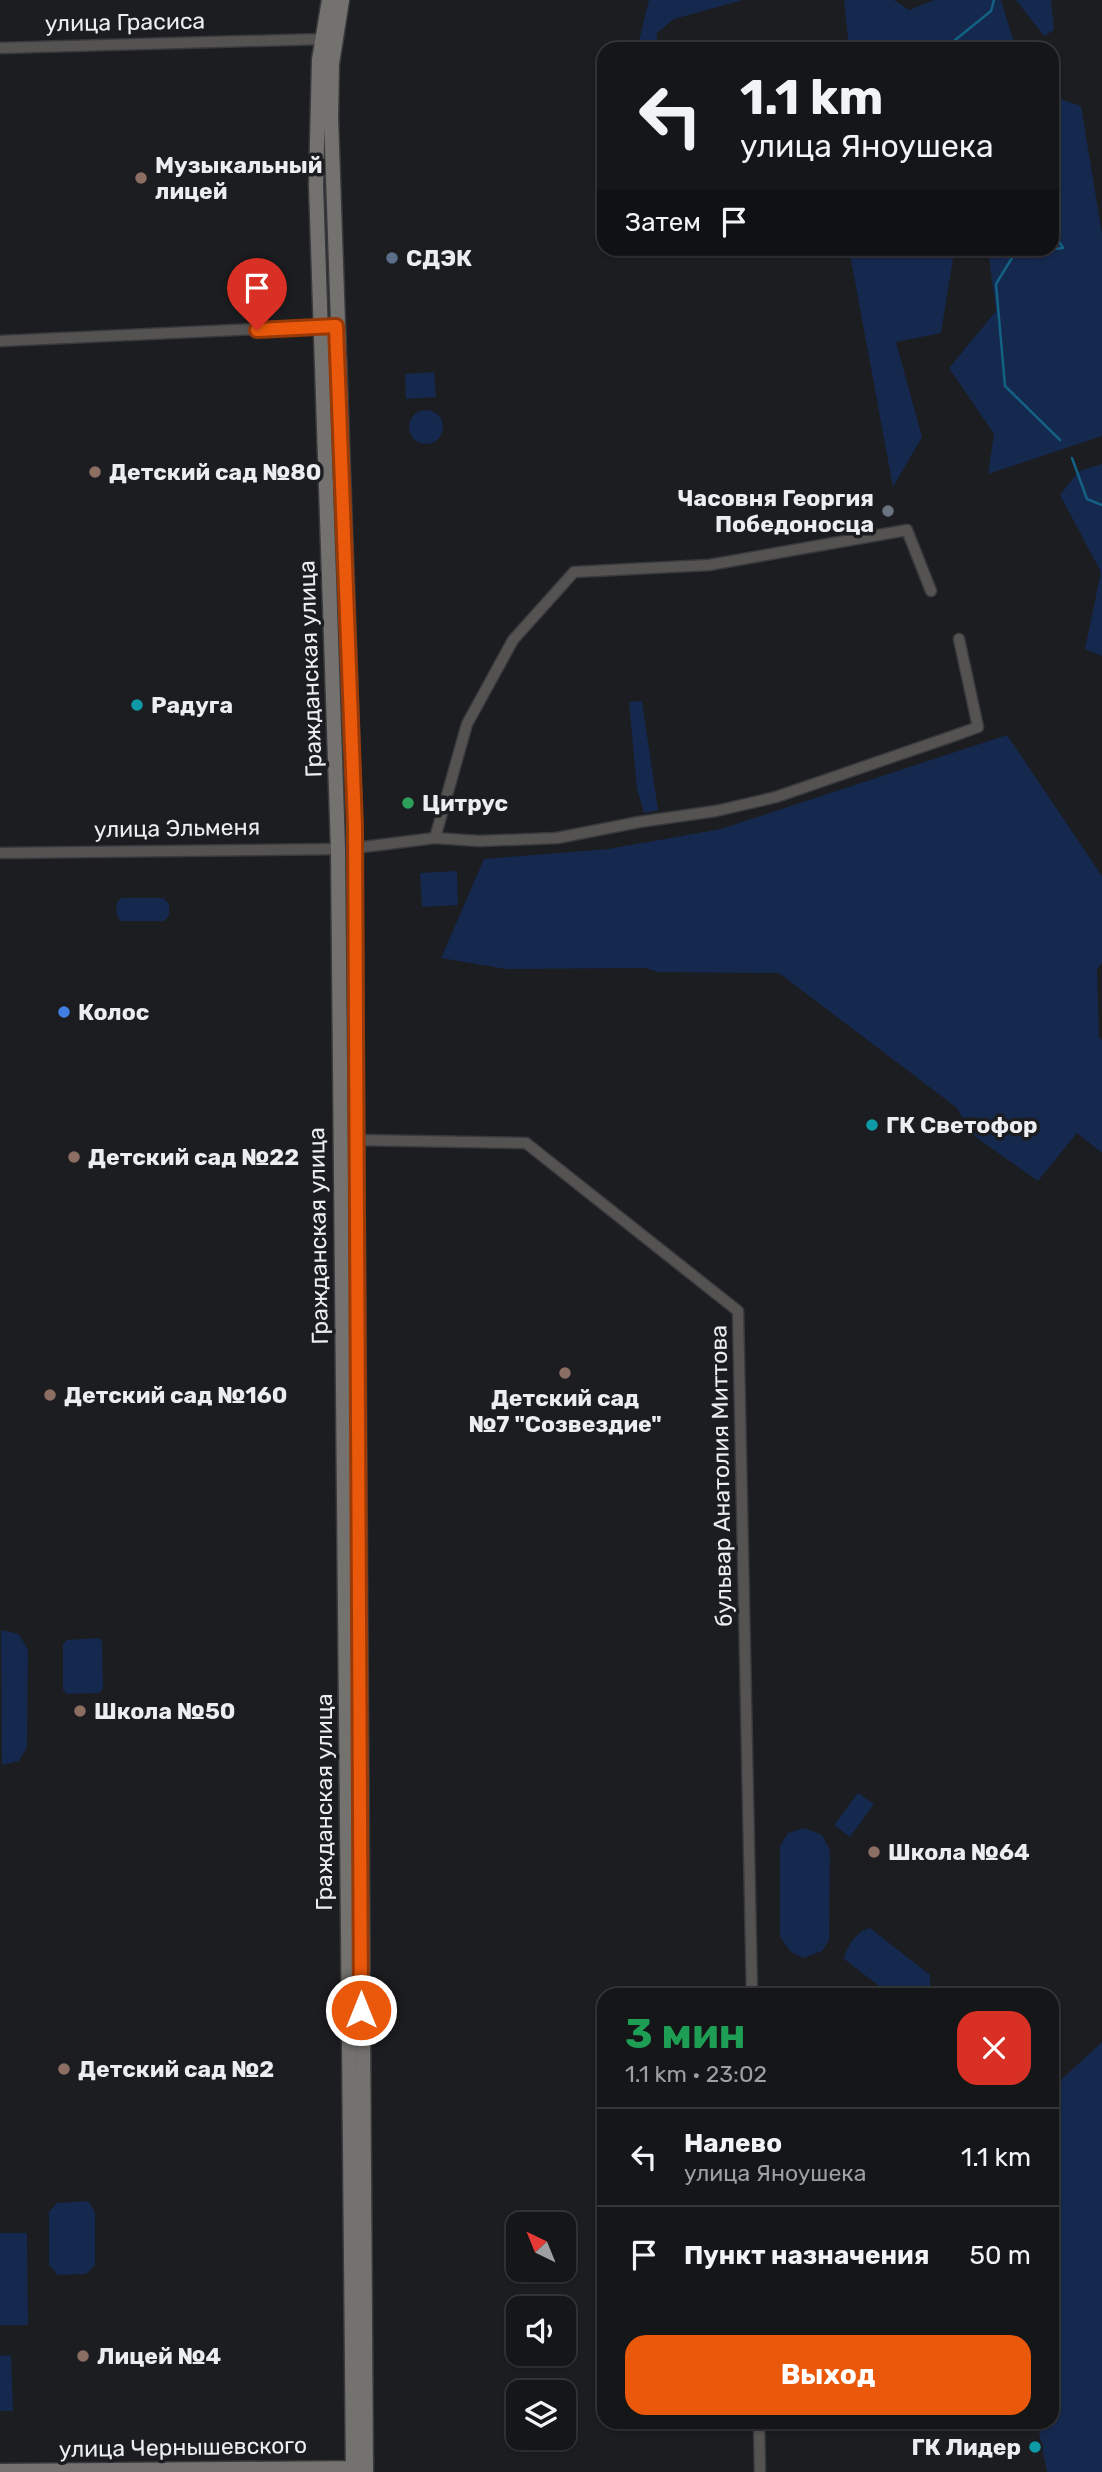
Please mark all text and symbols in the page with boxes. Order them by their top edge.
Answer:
street label: улица Грасиса [45,7,205,37]
text: 1.1 km [740,68,883,126]
icon: left [625,70,716,161]
text: улица Яноушека [740,127,994,165]
place label: Музыкальный лицей [155,151,322,205]
marker: Музыкальный лицей [133,170,149,186]
icon: arrive [715,203,753,241]
text: Затем [625,207,701,238]
place label: СДЭК [406,244,472,272]
marker: СДЭК [384,250,400,266]
pin [227,258,287,330]
icon: arrive [238,269,276,307]
place label: Детский сад №80 [109,458,321,486]
marker: Детский сад №80 [87,464,103,480]
place label: Часовня Георгия Победоносца [677,484,874,538]
marker: Часовня Георгия Победоносца [880,503,896,519]
street label: Гражданская улица [292,560,328,778]
place label: Радуга [151,691,233,719]
marker: Радуга [129,697,145,713]
place label: Цитрус [422,789,508,817]
marker: Цитрус [400,795,416,811]
street label: улица Эльменя [94,813,260,843]
place label: Колос [78,998,149,1026]
marker: Колос [56,1004,72,1020]
place label: ГК Светофор [886,1111,1038,1139]
marker: ГК Светофор [864,1117,880,1133]
street label: Гражданская улица [302,1127,334,1345]
place label: Детский сад №22 [88,1143,299,1171]
marker: Детский сад №22 [66,1149,82,1165]
street label: бульвар Анатолия Миттова [704,1325,738,1627]
marker: Детский сад №7 "Созвездие" [557,1365,573,1381]
place label: Детский сад №160 [64,1381,287,1409]
place label: Детский сад №7 "Созвездие" [468,1384,662,1438]
marker: Детский сад №160 [42,1387,58,1403]
street label: Гражданская улица [310,1693,338,1911]
place label: Школа №50 [94,1697,235,1725]
marker: Школа №50 [72,1703,88,1719]
place label: Школа №64 [888,1838,1030,1866]
marker: Школа №64 [866,1844,882,1860]
position arrow [324,1973,398,2047]
text: 3 мин [625,2009,746,2059]
button: close [957,2011,1031,2085]
place label: Детский сад №2 [78,2055,274,2083]
text: 1.1 km · 23:02 [625,2060,767,2088]
marker: Детский сад №2 [56,2061,72,2077]
text: Налево [684,2128,782,2159]
icon: left [625,2138,663,2176]
text: 1.1 km [961,2142,1031,2173]
text: улица Яноушека [684,2159,866,2187]
north arrow [506,2212,576,2282]
map controls [506,2212,576,2450]
icon: arrive [625,2236,663,2274]
text: Пункт назначения [684,2240,929,2271]
text: 50 m [970,2240,1031,2271]
button: sound [506,2296,576,2366]
button: Выход [625,2335,1031,2415]
place label: Лицей №4 [97,2342,221,2370]
marker: Лицей №4 [75,2348,91,2364]
button: layers [506,2380,576,2450]
street label: улица Чернышевского [59,2431,307,2463]
place label: ГК Лидер [912,2433,1021,2461]
marker: ГК Лидер [1027,2439,1043,2455]

